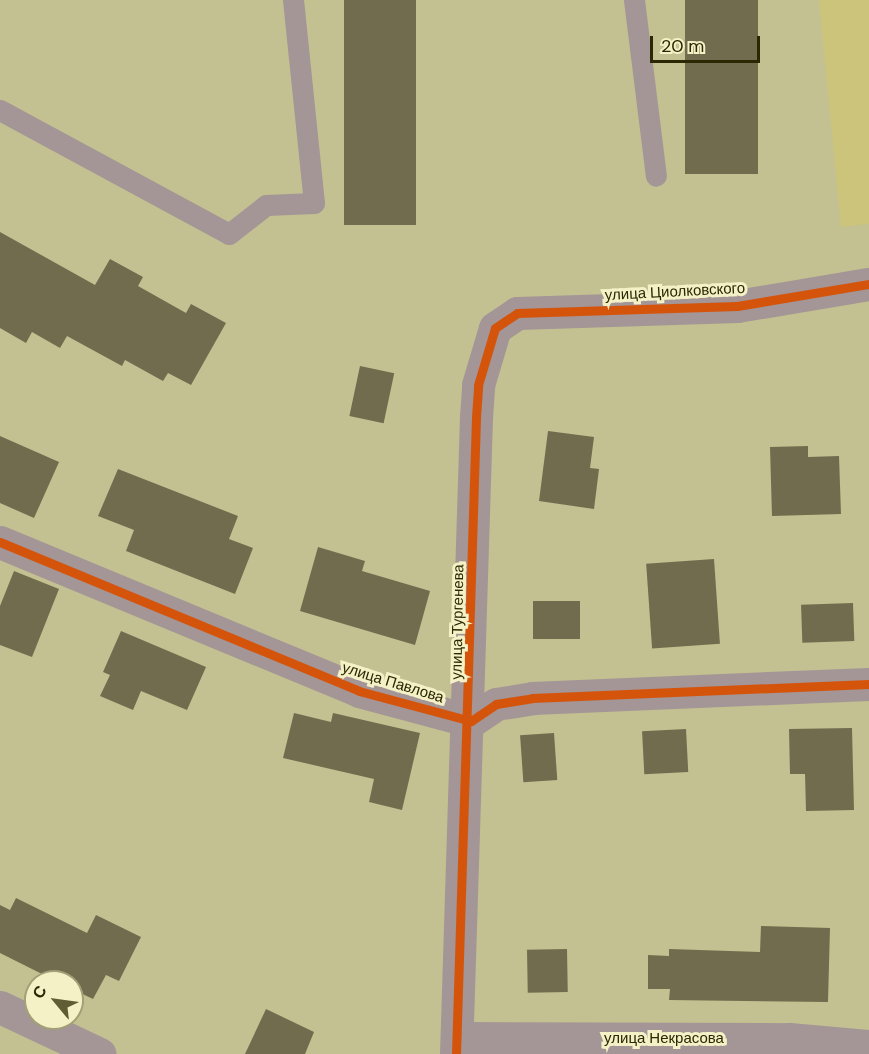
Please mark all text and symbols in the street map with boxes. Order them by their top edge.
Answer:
scale bar [653,24,762,62]
text: 20 m [661,34,704,58]
street label: улица Циолковского [604,279,746,305]
street label: улица Тургенева [448,564,468,680]
street label: улица Павлова [340,659,446,707]
north arrow [24,970,84,1030]
text: С [28,982,52,1002]
street label: улица Некрасова [604,1030,724,1048]

